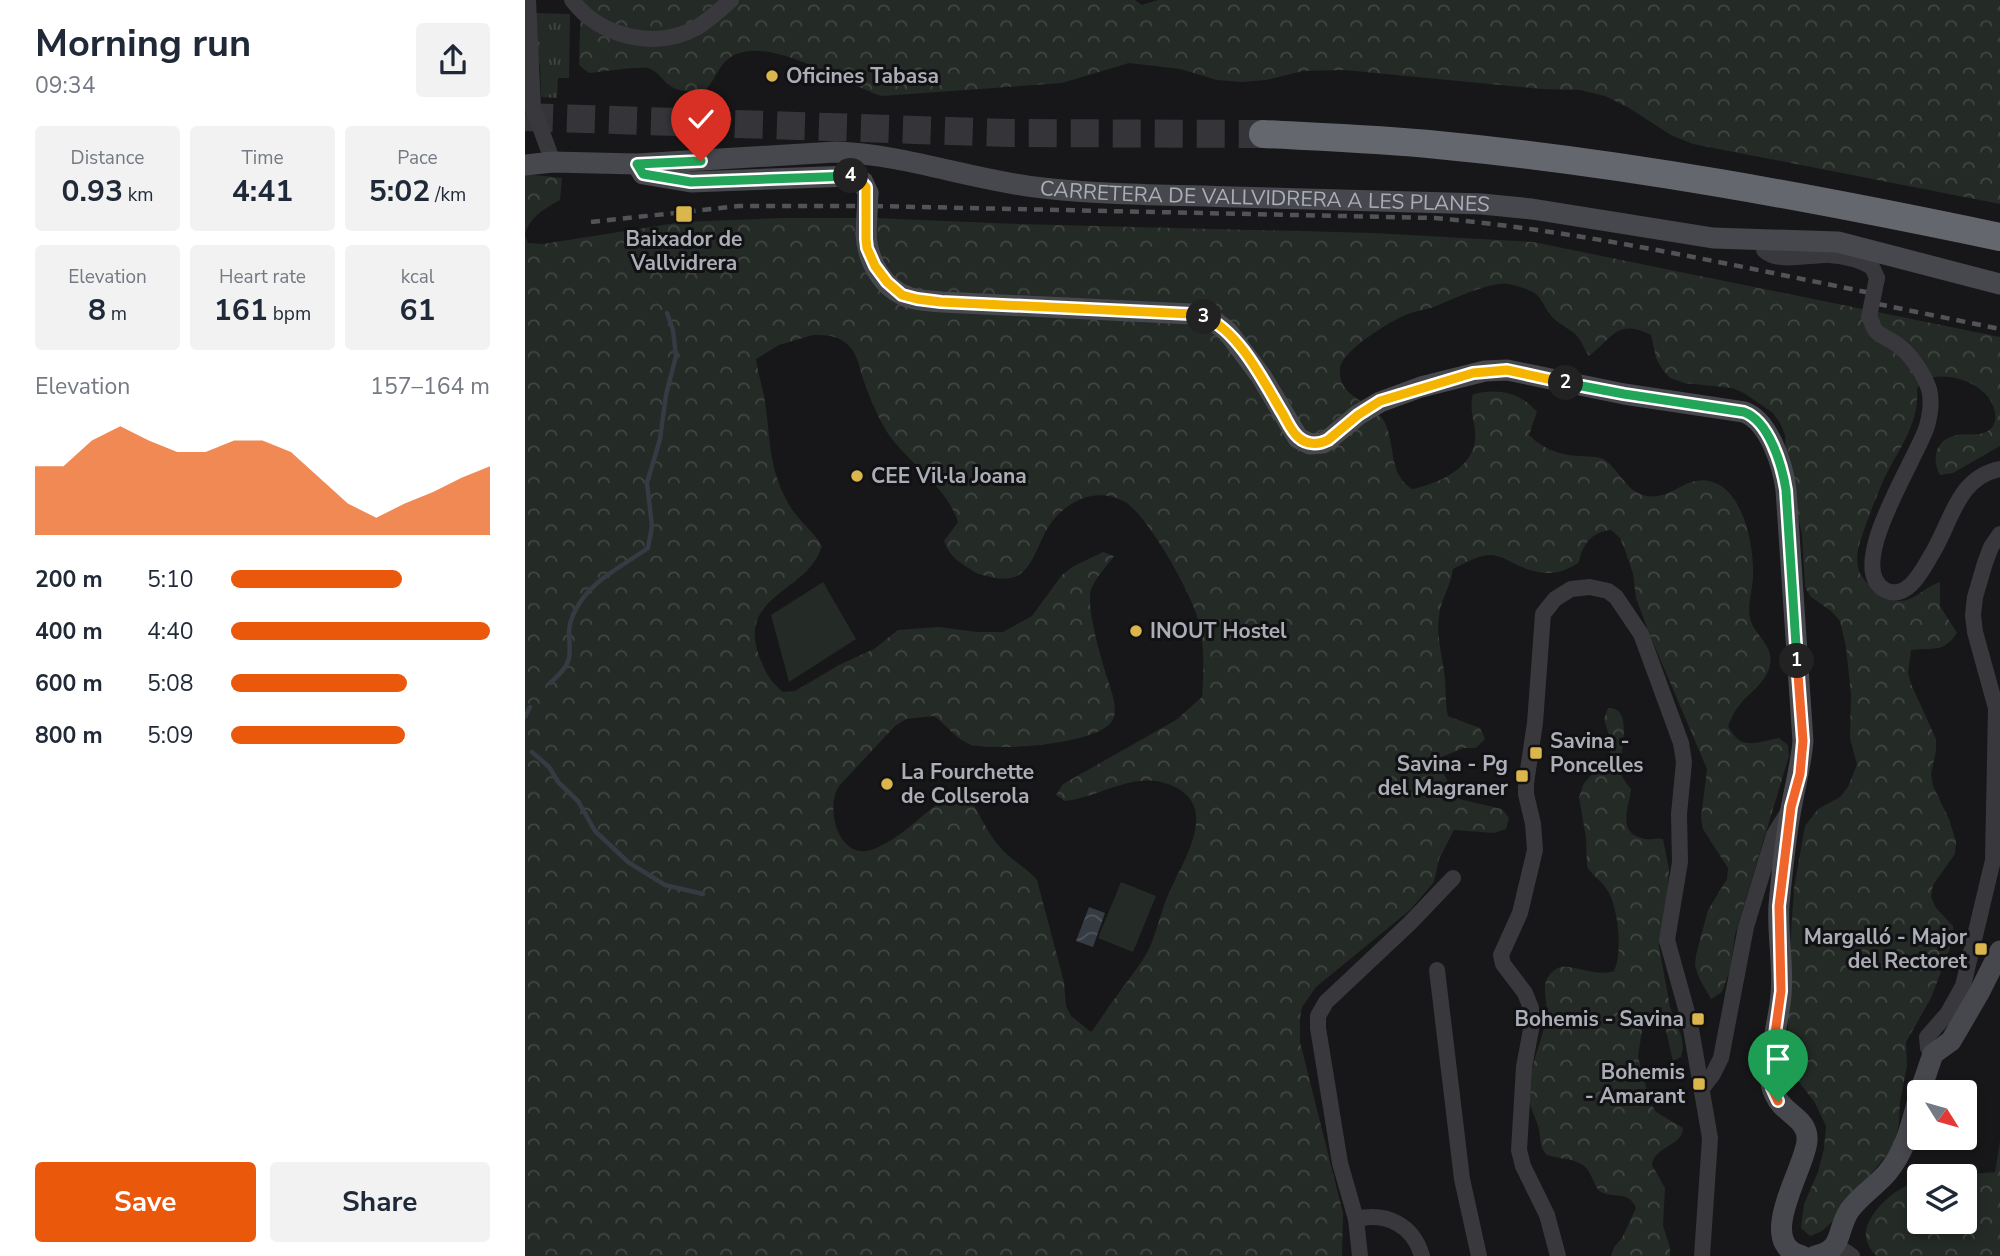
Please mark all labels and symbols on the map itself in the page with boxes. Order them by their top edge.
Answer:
place label: Oficines Tabasa [786,62,939,90]
marker: Oficines Tabasa [764,68,780,84]
pin [671,89,731,161]
pin: 4 [833,158,869,194]
street label: CARRETERA DE VALLVIDRERA A LES PLANES [1039,174,1491,219]
marker: Baixador de Vallvidrera [674,204,694,224]
place label: Baixador de Vallvidrera [626,225,742,277]
pin: 3 [1187,300,1221,334]
pin: 2 [1549,366,1583,400]
place label: CEE Vil·la Joana [871,462,1027,490]
marker: CEE Vil·la Joana [849,468,865,484]
place label: INOUT Hostel [1150,617,1287,645]
marker: INOUT Hostel [1128,623,1144,639]
pin: 1 [1779,644,1815,678]
place label: Savina - Poncelles [1550,727,1644,779]
marker: Savina - Poncelles [1528,745,1544,761]
place label: Savina - Pg del Magraner [1378,750,1509,802]
place label: La Fourchette de Collserola [901,758,1034,810]
marker: Savina - Pg del Magraner [1514,768,1530,784]
marker: La Fourchette de Collserola [879,776,895,792]
place label: Margalló - Major del Rectoret [1804,923,1968,975]
marker: Margalló - Major del Rectoret [1973,941,1989,957]
place label: Bohemis - Savina [1514,1005,1684,1033]
marker: Bohemis - Savina [1690,1011,1706,1027]
pin [1748,1029,1808,1101]
place label: Bohemis - Amarant [1585,1058,1686,1110]
marker: Bohemis - Amarant [1691,1076,1707,1092]
north arrow [1907,1080,1977,1150]

